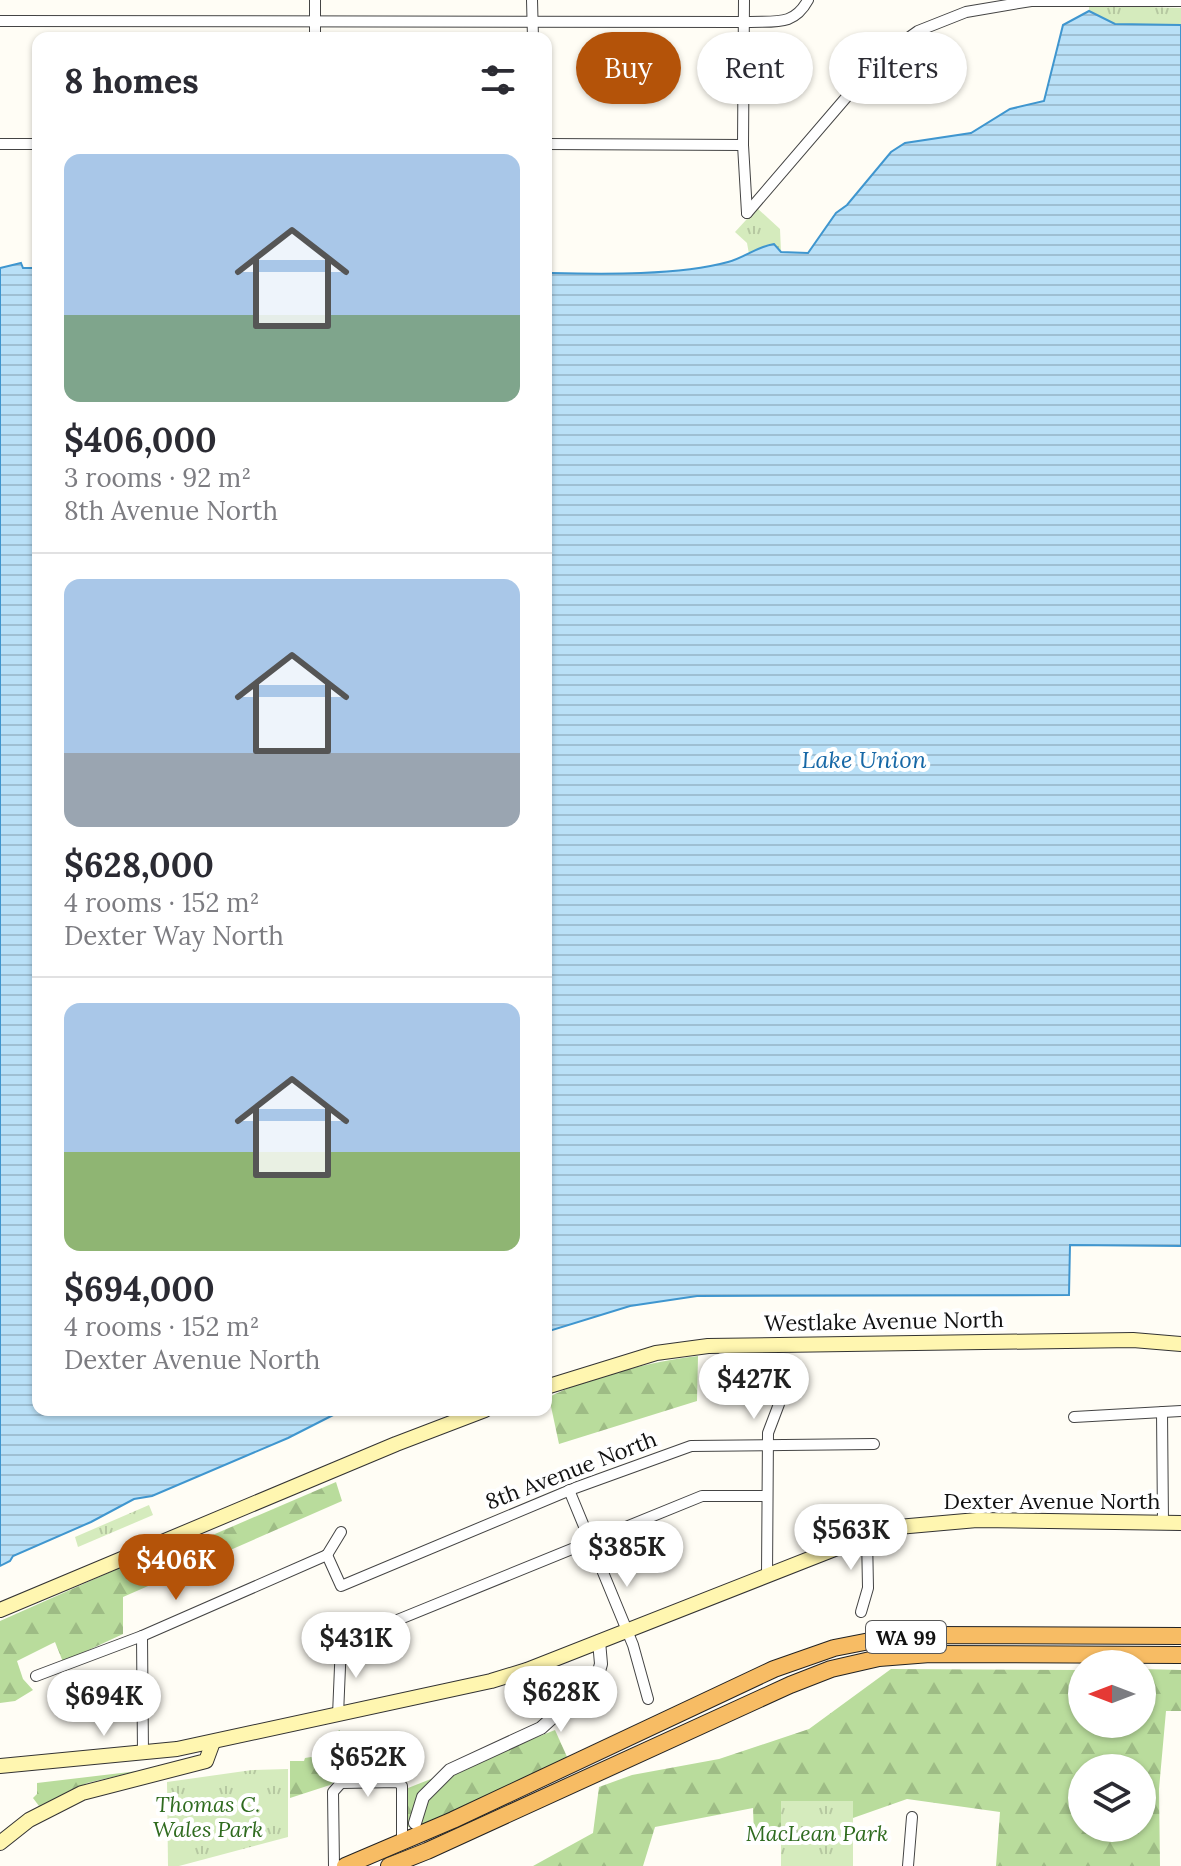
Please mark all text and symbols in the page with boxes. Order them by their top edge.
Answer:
chip: Buy [576,32,681,104]
chip: Rent [697,32,813,104]
chip: Filters [829,32,967,104]
icon: filters [476,58,520,102]
text: 8 homes [64,59,199,102]
icon: home [220,206,364,350]
text: $406,000 [64,418,217,461]
text: 3 rooms · 92 m² [64,461,251,494]
text: 8th Avenue North [64,494,278,527]
icon: home [220,631,364,775]
water label: Lake Union [802,744,927,775]
text: $628,000 [64,843,214,886]
text: 4 rooms · 152 m² [64,886,260,919]
text: Dexter Way North [64,919,284,952]
icon: home [220,1055,364,1199]
text: $694,000 [64,1267,215,1310]
street label: Westlake Avenue North [764,1305,1004,1337]
text: 4 rooms · 152 m² [64,1310,260,1343]
text: Dexter Avenue North [64,1343,320,1376]
pin: $427K [698,1353,810,1421]
text: $427K [717,1362,791,1395]
street label: 8th Avenue North [481,1424,661,1516]
street label: Dexter Avenue North [944,1487,1160,1515]
pin: $563K [795,1504,907,1572]
text: $563K [812,1513,890,1546]
pin: $385K [571,1521,683,1589]
text: $385K [588,1530,666,1563]
pin: $406K [120,1534,232,1602]
text: $406K [136,1543,216,1576]
pin: $431K [300,1612,412,1680]
text: $431K [319,1621,393,1654]
road number: WA 99 [866,1621,946,1653]
north arrow [1068,1650,1156,1738]
map controls [1068,1650,1156,1842]
pin: $628K [505,1666,617,1734]
pin: $694K [48,1670,160,1738]
text: $628K [522,1675,600,1708]
text: $694K [65,1679,143,1712]
pin: $652K [312,1731,424,1799]
text: $652K [330,1740,406,1773]
button: layers [1068,1754,1156,1842]
park label: Thomas C. Wales Park [153,1790,263,1843]
park label: MacLean Park [746,1819,888,1847]

